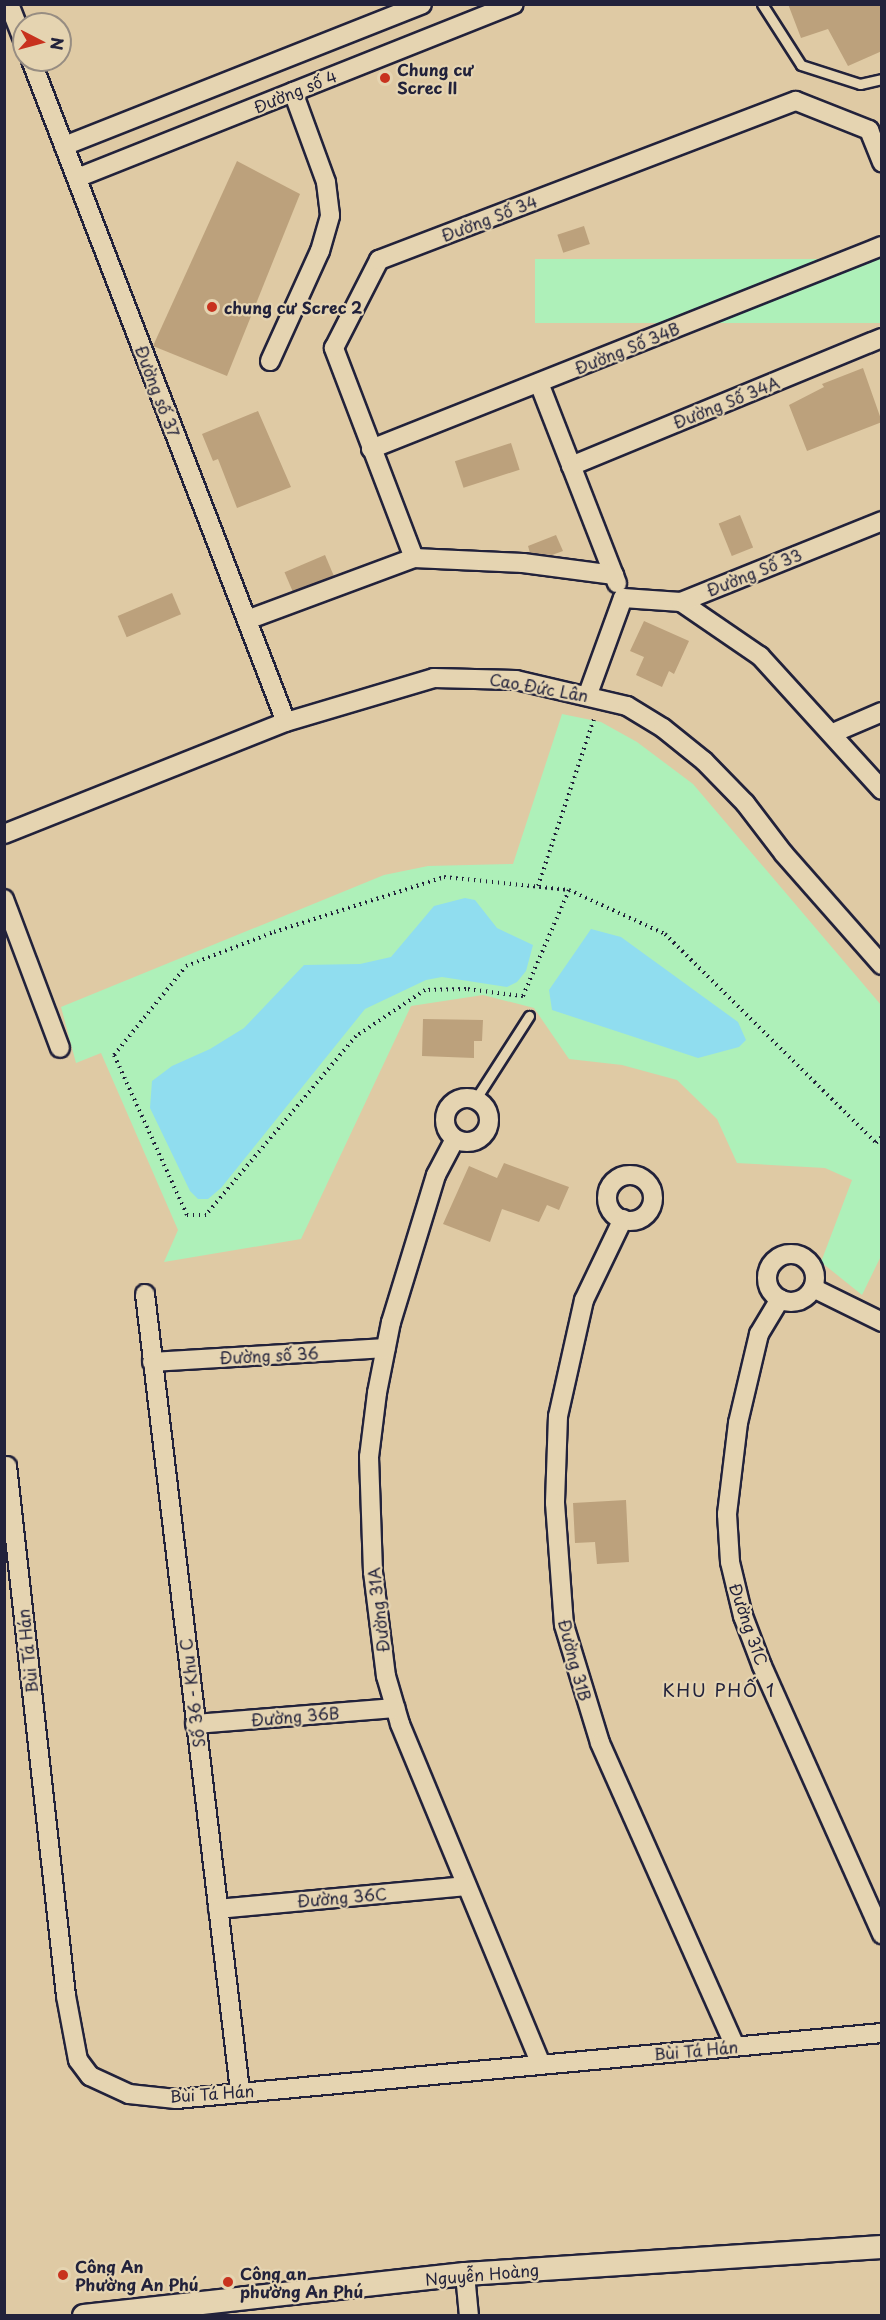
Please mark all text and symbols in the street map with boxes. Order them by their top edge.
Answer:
north arrow [12,12,72,72]
text: N [45,36,71,51]
place label: Chung cư Screc II [397,59,473,97]
street label: Đường số 4 [251,66,339,116]
marker: Chung cư Screc II [378,71,392,85]
street label: Đường Số 34 [438,191,540,245]
place label: chung cư Screc 2 [224,297,363,317]
marker: chung cư Screc 2 [205,300,219,314]
street label: Đường Số 34B [572,318,682,378]
street label: Đường số 37 [132,343,184,439]
street label: Đường Số 34A [670,372,782,432]
street label: Đường Số 33 [704,544,804,600]
street label: Cao Đức Lân [487,669,591,705]
street label: Đường số 36 [219,1343,319,1367]
street label: Đường 31A [363,1567,393,1653]
street label: Đường 31C [726,1581,772,1667]
street label: Bùi Tá Hán [13,1608,41,1694]
street label: Đường 31B [555,1617,595,1703]
street label: Số 36 - Khu C [176,1637,208,1749]
district label: KHU PHỐ 1 [662,1679,776,1701]
street label: Đường 36B [250,1703,340,1729]
street label: Đường 36C [296,1884,388,1910]
street label: Bùi Tá Hán [653,2037,739,2063]
street label: Bùi Tá Hán [169,2080,255,2106]
place label: Công An Phường An Phú [75,2256,199,2294]
street label: Nguyễn Hoàng [424,2259,540,2289]
place label: Công an phường An Phú [240,2263,364,2301]
marker: Công An Phường An Phú [56,2268,70,2282]
marker: Công an phường An Phú [221,2275,235,2289]

